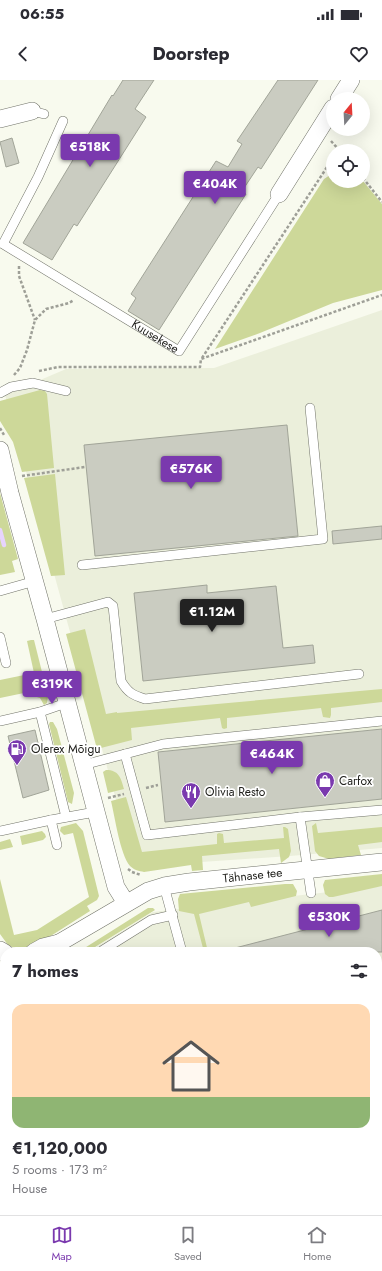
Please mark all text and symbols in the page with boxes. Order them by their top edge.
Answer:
text: 06:55 [20,3,64,25]
text: Doorstep [152,41,230,67]
icon: back [12,43,34,65]
icon: heart [348,43,370,65]
north arrow [326,92,370,136]
map controls [326,92,370,188]
pin: €518K [62,134,118,168]
text: €518K [70,137,110,156]
button: locate [326,144,370,188]
pin: €404K [187,171,243,205]
text: €404K [193,174,237,193]
street label: Kuusekese [128,315,182,358]
pin: €576K [163,456,219,490]
text: €576K [170,459,212,478]
pin: €1.12M [179,599,245,633]
text: €1.12M [189,602,235,621]
pin: €319K [24,671,80,705]
text: €319K [32,674,73,693]
fuel station icon: Olerex Mõigu [6,738,28,766]
place label: Olerex Mõigu [31,740,101,758]
pin: €464K [244,741,300,775]
text: €464K [250,744,294,763]
shop icon: Carfox [314,770,336,798]
place label: Carfox [339,772,373,790]
restaurant icon: Olivia Resto [180,781,202,809]
place label: Olivia Resto [205,783,266,801]
street label: Tähnase tee [222,863,283,887]
pin: €530K [301,904,357,938]
text: €530K [308,907,350,926]
text: 7 homes [12,959,79,983]
icon: filters [348,960,370,982]
icon: home [155,1030,227,1102]
text: €1,120,000 [12,1136,108,1160]
text: 5 rooms · 173 m² [12,1160,107,1179]
text: House [12,1179,47,1198]
tab: Map [51,1224,73,1264]
tab: Saved [174,1224,202,1264]
tab: Home [303,1224,331,1264]

